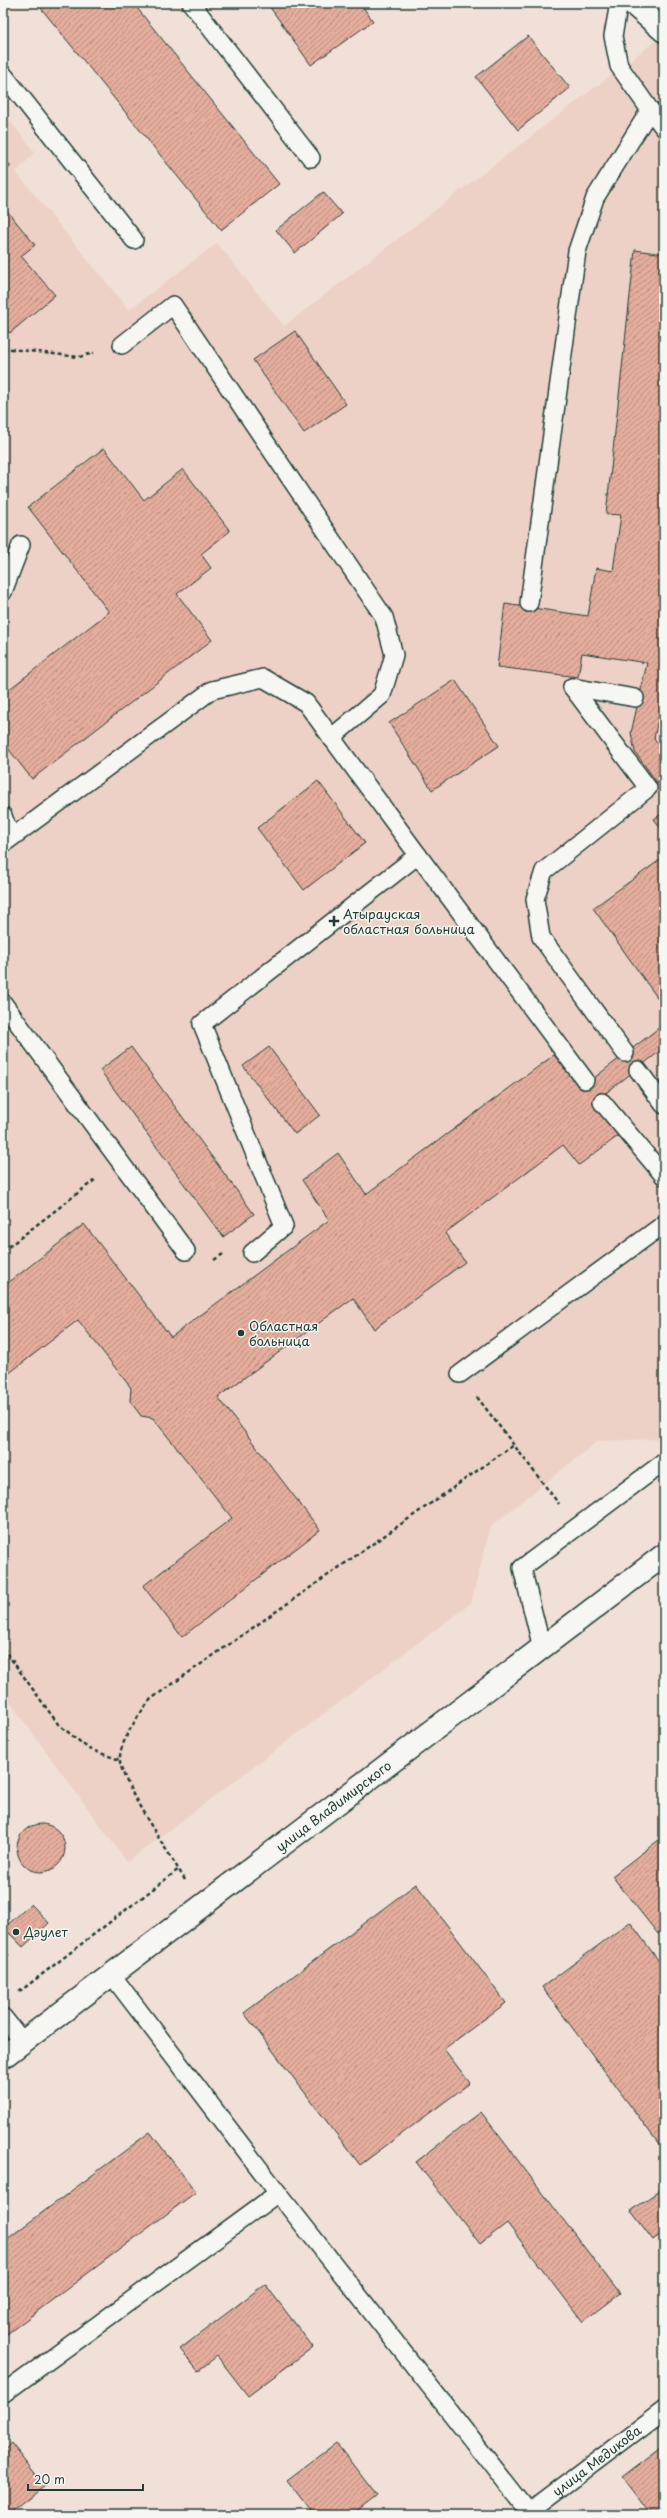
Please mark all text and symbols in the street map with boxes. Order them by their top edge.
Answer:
place label: Атырауская областная больница [343,904,475,938]
marker: Атырауская областная больница [328,915,340,927]
place label: Областная больница [249,1316,318,1350]
marker: Областная больница [236,1328,246,1338]
street label: улица Владимирского [271,1756,395,1856]
place label: Дәулет [23,1922,69,1941]
marker: Дәулет [11,1927,21,1937]
street label: улица Медикова [548,2420,646,2500]
scale bar [28,2466,143,2492]
text: 20 m [34,2470,65,2488]

